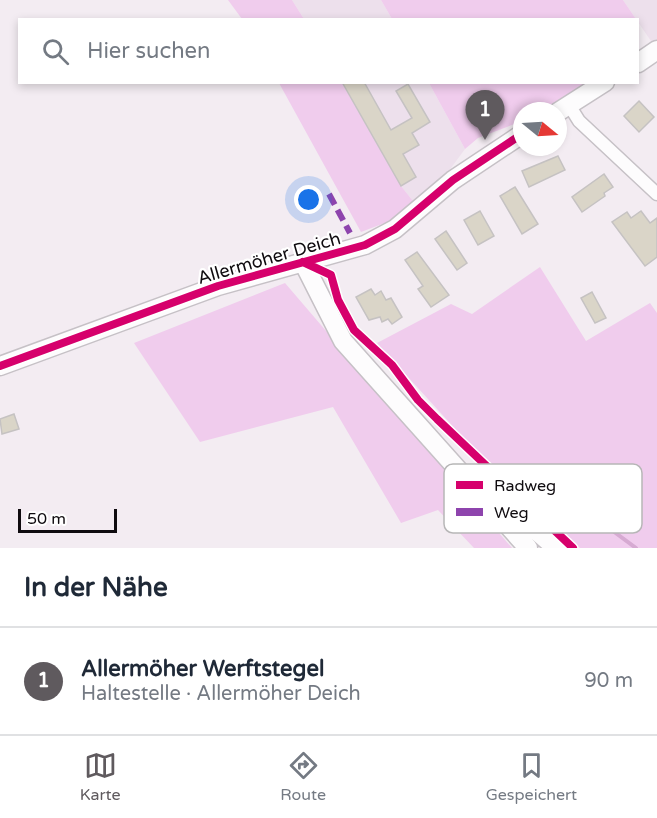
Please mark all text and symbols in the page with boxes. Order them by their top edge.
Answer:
search box [18,18,639,84]
icon: search [39,35,72,68]
text: Hier suchen [87,38,210,64]
pin: 1 [466,90,504,140]
north arrow [513,102,567,156]
your location [294,185,323,214]
street label: Allermöher Deich [195,227,343,289]
legend [444,464,642,533]
text: Radweg [494,476,556,496]
text: Weg [494,503,529,523]
scale bar [18,506,117,534]
text: 50 m [27,509,66,529]
text: In der Nähe [24,572,168,603]
text: Allermöher Werftstegel [81,656,324,682]
text: 1 [37,669,50,693]
text: 90 m [584,669,633,693]
text: Haltestelle · Allermöher Deich [81,682,361,706]
tab: Karte [80,749,121,805]
tab: Route [280,749,326,805]
tab: Gespeichert [486,749,577,805]

